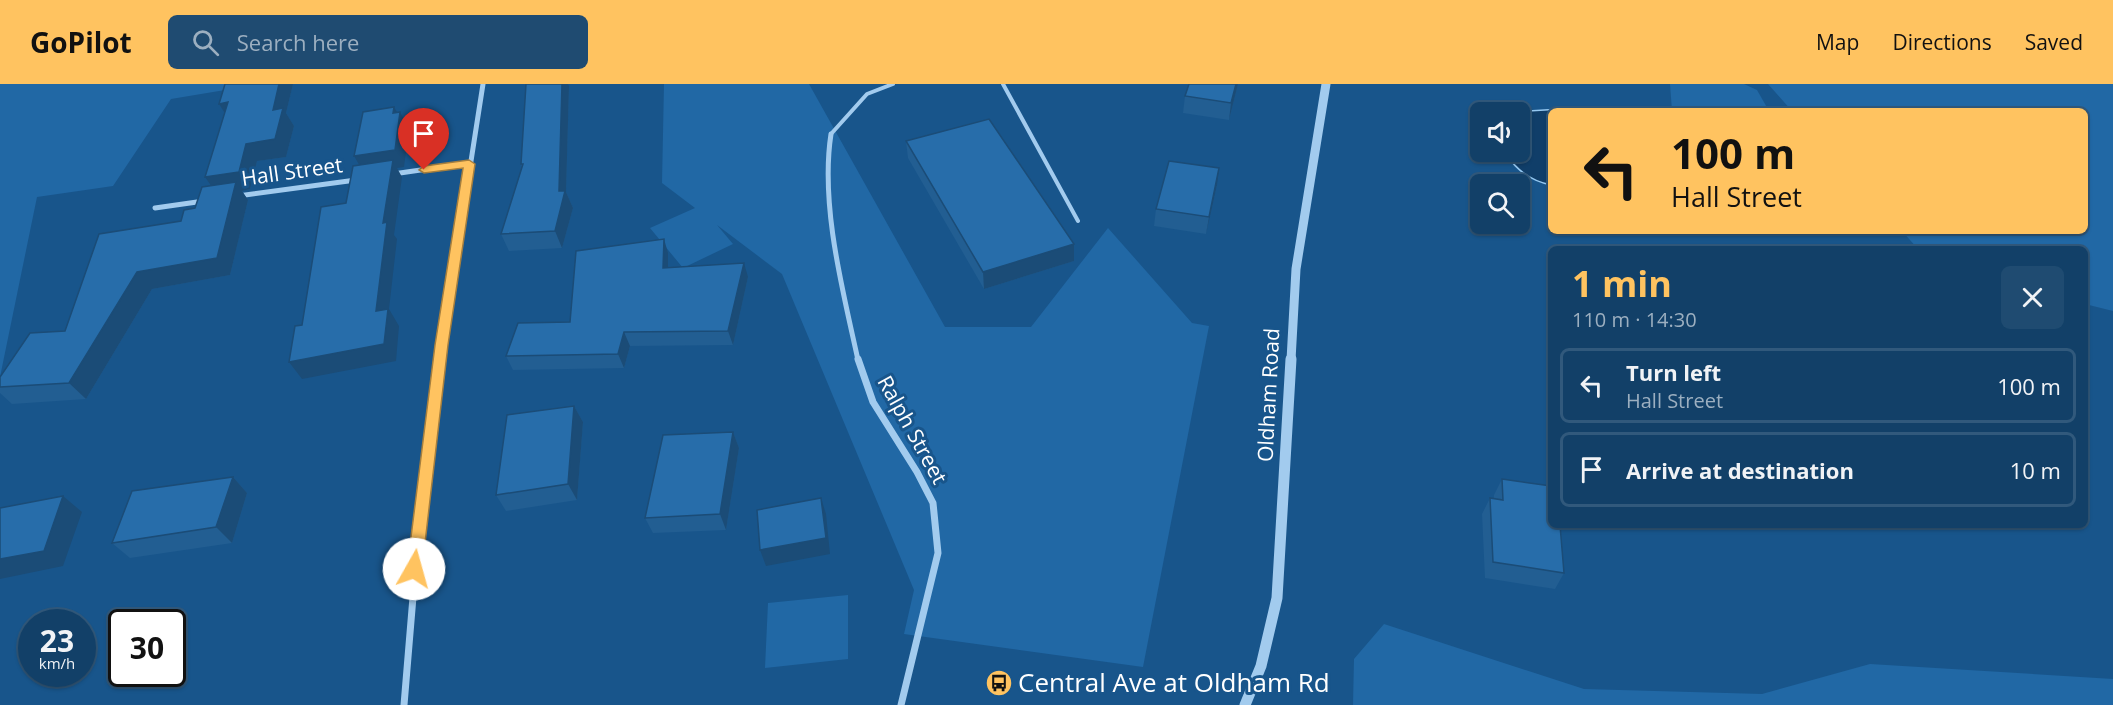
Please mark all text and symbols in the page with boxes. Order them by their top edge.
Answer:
search box [168,15,588,69]
text: GoPilot [30,23,132,61]
icon: search [189,26,222,59]
text: Search here [237,27,359,57]
text: Map [1816,28,1859,56]
text: Directions [1892,28,1992,56]
text: Saved [2025,28,2083,56]
map controls [1470,102,1530,234]
button: sound [1470,102,1530,162]
pin [398,108,449,170]
icon: arrive [407,117,440,150]
text: 100 m [1671,124,1795,181]
icon: left [1572,132,1650,210]
street label: Hall Street [239,150,344,192]
button: search [1470,174,1530,234]
text: Hall Street [1671,178,1802,215]
text: 1 min [1572,259,1672,308]
button: close [2001,266,2064,329]
text: 110 m · 14:30 [1572,306,1697,333]
street label: Oldham Road [1251,327,1285,463]
text: Turn left [1626,357,1721,387]
icon: left [1575,369,1608,402]
street label: Ralph Street [872,370,954,489]
text: 100 m [1997,371,2061,401]
text: Hall Street [1626,387,1723,414]
icon: arrive [1575,453,1608,486]
text: Arrive at destination [1626,455,1854,485]
text: 10 m [2010,455,2061,485]
position arrow [382,537,446,601]
speed limit sign: 30 [108,609,186,687]
text: 23 [40,620,74,661]
text: km/h [39,653,75,673]
place label: Central Ave at Oldham Rd [1018,664,1330,700]
bus stop icon: Central Ave at Oldham Rd [984,668,1014,698]

